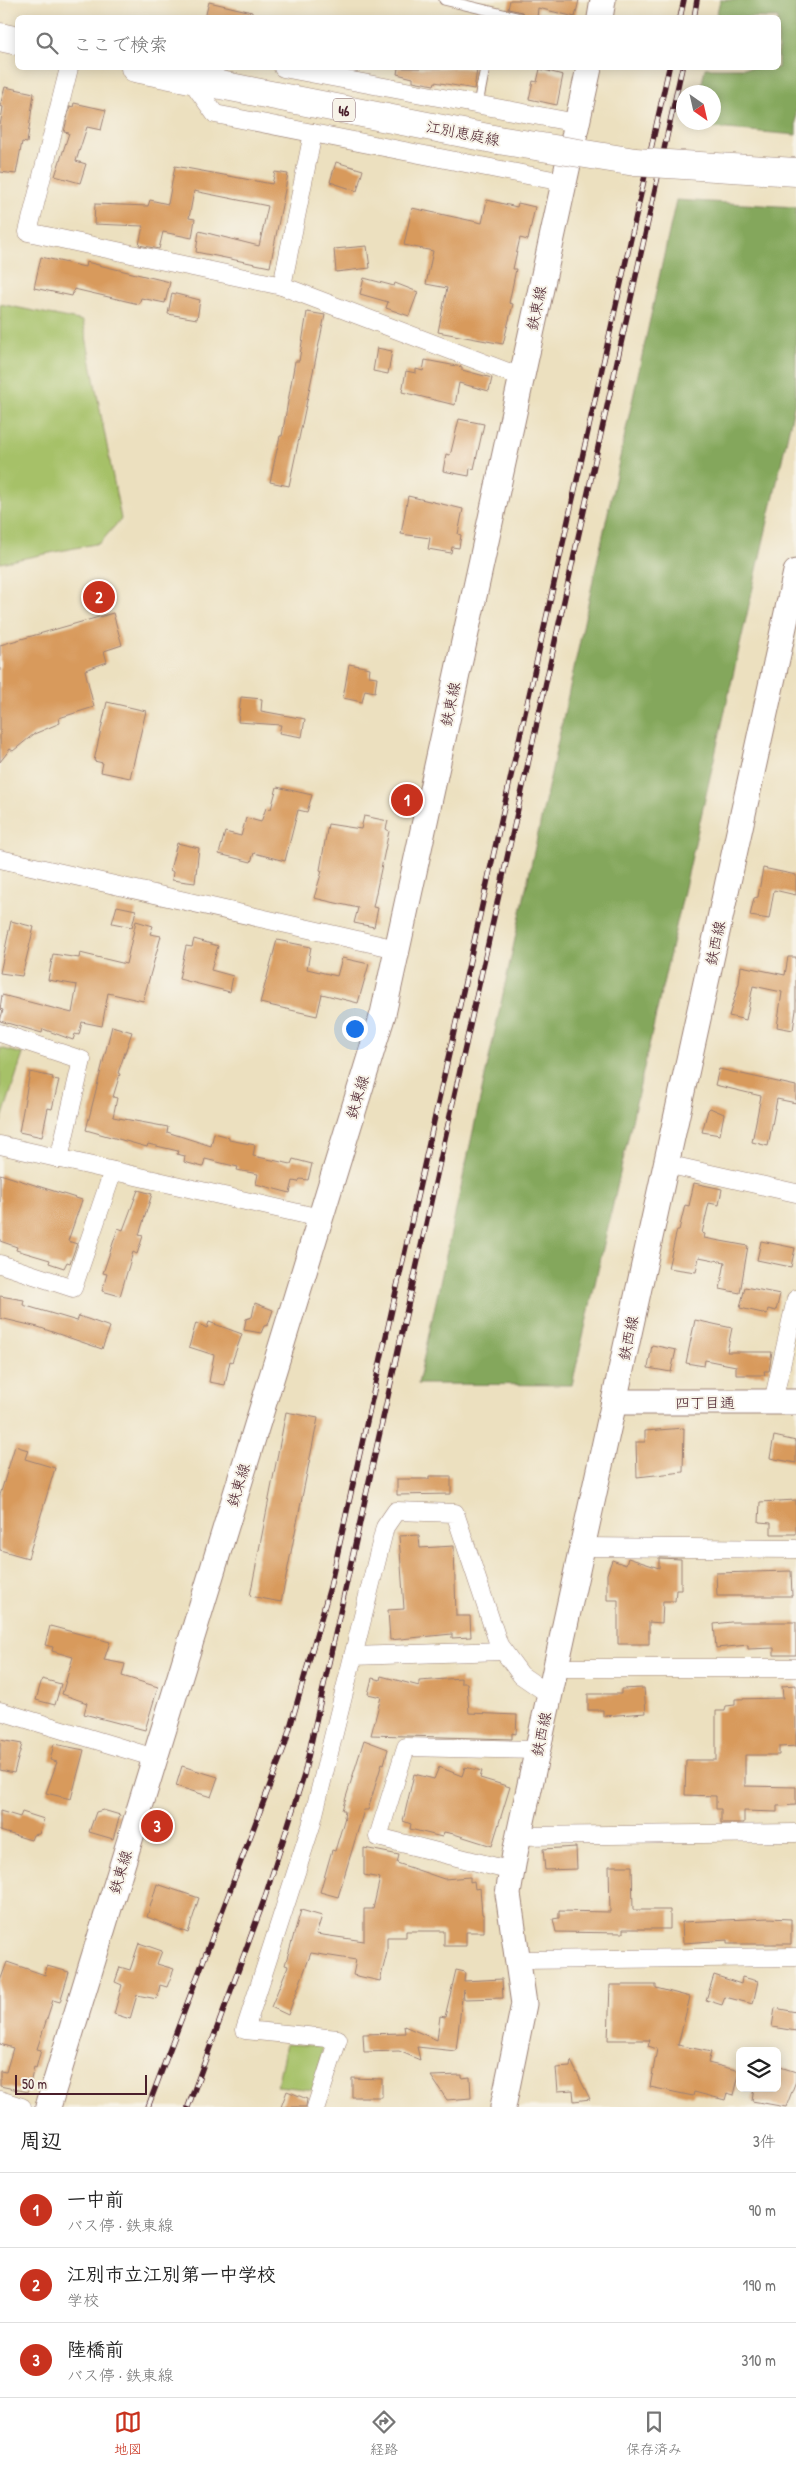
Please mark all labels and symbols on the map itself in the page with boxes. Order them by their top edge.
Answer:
north arrow [676,85,721,130]
road number: 46 [333,98,355,122]
street label: 江別恵庭線 [424,116,502,150]
street label: 鉄東線 [521,284,551,332]
pin: 2 [83,578,115,616]
street label: 鉄東線 [435,680,465,728]
pin: 1 [391,781,423,819]
street label: 鉄西線 [700,919,730,967]
your location [342,1016,368,1042]
street label: 鉄東線 [340,1072,374,1122]
street label: 鉄西線 [613,1314,643,1362]
street label: 四丁目通 [675,1392,735,1413]
street label: 鉄東線 [221,1460,255,1510]
street label: 鉄西線 [526,1710,556,1758]
pin: 3 [141,1807,173,1845]
street label: 鉄東線 [103,1847,137,1897]
scale bar [15,2072,148,2095]

